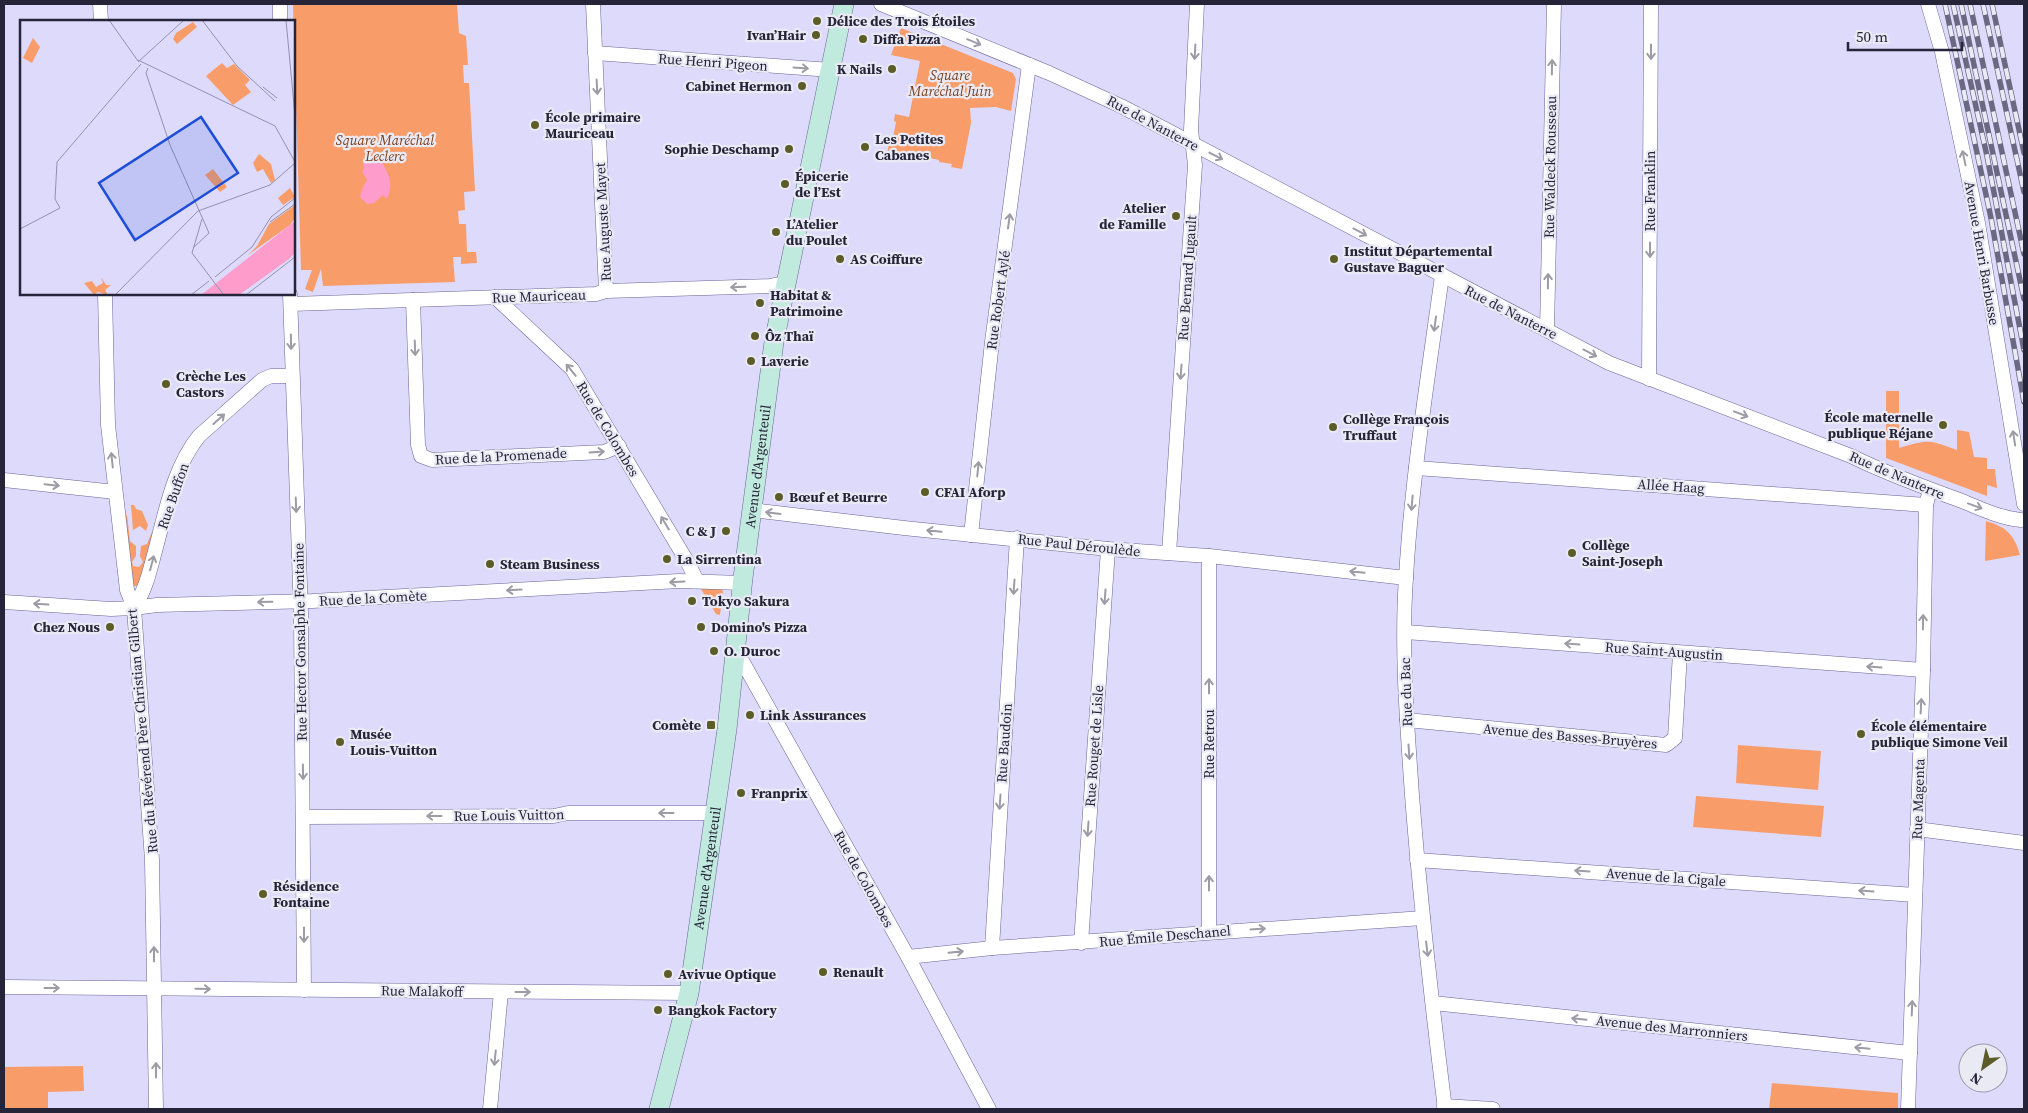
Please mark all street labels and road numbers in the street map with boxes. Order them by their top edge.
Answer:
street label: Rue Henri Pigeon [657,48,769,76]
street label: Rue de Nanterre [1103,90,1203,156]
street label: Rue Waldeck Rousseau [1539,96,1561,238]
street label: Rue Franklin [1640,150,1660,232]
street label: Rue Auguste Mayet [590,162,616,282]
street label: Avenue Henri Barbusse [1959,179,2005,327]
street label: Rue Bernard Jugault [1173,214,1201,341]
street label: Rue Robert Aylé [981,249,1015,351]
street label: Rue de Nanterre [1461,280,1561,344]
street label: Rue Mauriceau [492,284,586,308]
street label: Rue de Colombes [572,378,644,480]
street label: Avenue d'Argenteuil [740,403,776,529]
street label: Rue de la Promenade [434,443,568,469]
street label: Rue de Nanterre [1846,446,1948,504]
street label: Rue Buffon [152,460,194,532]
street label: Allée Haag [1637,474,1705,498]
street label: Rue Paul Déroulède [1017,529,1141,561]
street label: Rue Hector Gonsalphe Fontaine [288,543,312,741]
street label: Rue de la Comète [318,585,428,611]
street label: Rue du Révérend Père Christian Gilbert [121,608,163,854]
street label: Rue Saint-Augustin [1604,637,1724,665]
street label: Rue du Bac [1395,657,1417,727]
street label: Rue Rouget de Lisle [1080,684,1108,808]
street label: Rue Baudoin [991,702,1017,783]
street label: Rue Retrou [1199,709,1219,779]
street label: Avenue des Basses-Bruyères [1482,718,1658,754]
street label: Rue Magenta [1907,757,1929,840]
street label: Rue Louis Vuitton [453,804,565,826]
street label: Avenue d'Argenteuil [688,805,726,931]
street label: Rue de Colombes [829,827,899,931]
street label: Avenue de la Cigale [1605,863,1727,891]
street label: Rue Émile Deschanel [1098,920,1232,952]
street label: Rue Malakoff [381,980,465,1002]
street label: Avenue des Marronniers [1595,1010,1749,1046]

